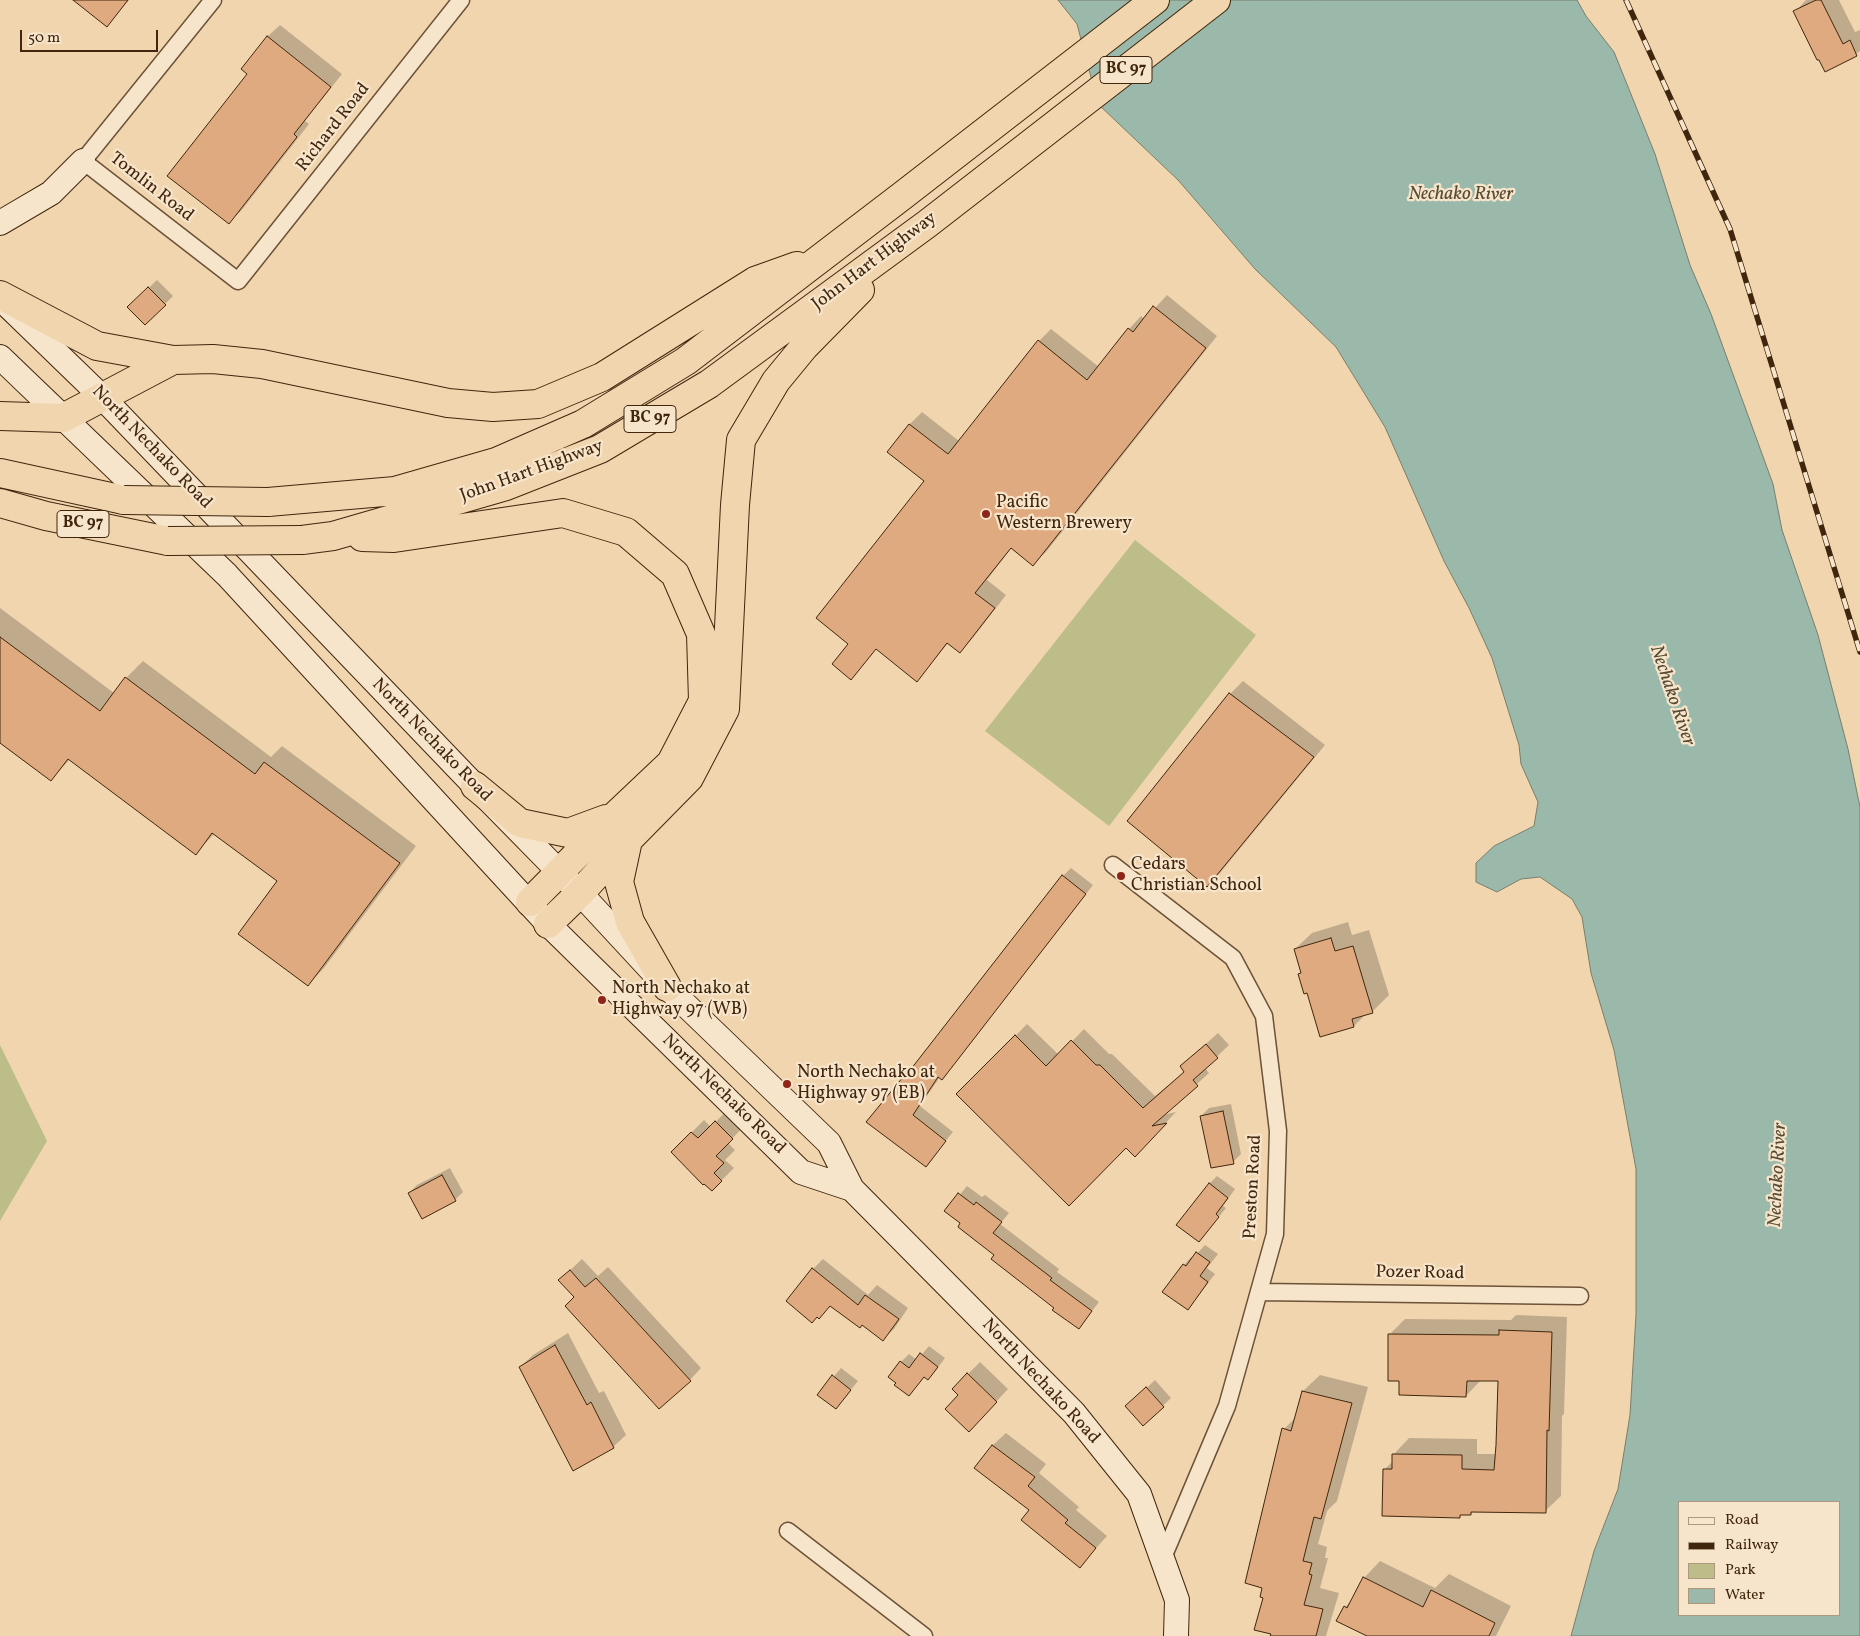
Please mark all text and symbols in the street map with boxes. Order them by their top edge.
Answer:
scale bar [22,20,160,52]
text: 50 m [28,28,60,49]
road number: BC 97 [1100,56,1152,84]
street label: Richard Road [293,79,375,177]
street label: Tomlin Road [105,149,197,227]
water label: Nechako River [1409,185,1513,207]
street label: John Hart Highway [808,208,942,316]
street label: North Nechako Road [86,382,216,514]
road number: BC 97 [624,406,676,432]
street label: John Hart Highway [458,436,606,508]
place label: Pacific Western Brewery [996,493,1132,536]
marker: Pacific Western Brewery [980,508,992,520]
road number: BC 97 [57,510,109,538]
water label: Nechako River [1643,643,1699,749]
street label: North Nechako Road [366,675,496,807]
place label: Cedars Christian School [1131,855,1262,898]
marker: Cedars Christian School [1115,870,1127,882]
place label: North Nechako at Highway 97 (WB) [612,979,750,1022]
marker: North Nechako at Highway 97 (WB) [596,994,608,1006]
street label: North Nechako Road [657,1030,789,1160]
place label: North Nechako at Highway 97 (EB) [797,1063,935,1106]
marker: North Nechako at Highway 97 (EB) [781,1078,793,1090]
water label: Nechako River [1765,1122,1793,1228]
street label: Preston Road [1240,1134,1268,1240]
street label: Pozer Road [1375,1262,1465,1286]
street label: North Nechako Road [976,1315,1104,1449]
legend [1678,1501,1840,1616]
text: Road [1725,1510,1759,1531]
text: Railway [1725,1535,1778,1556]
text: Park [1725,1560,1756,1581]
text: Water [1725,1585,1765,1606]

